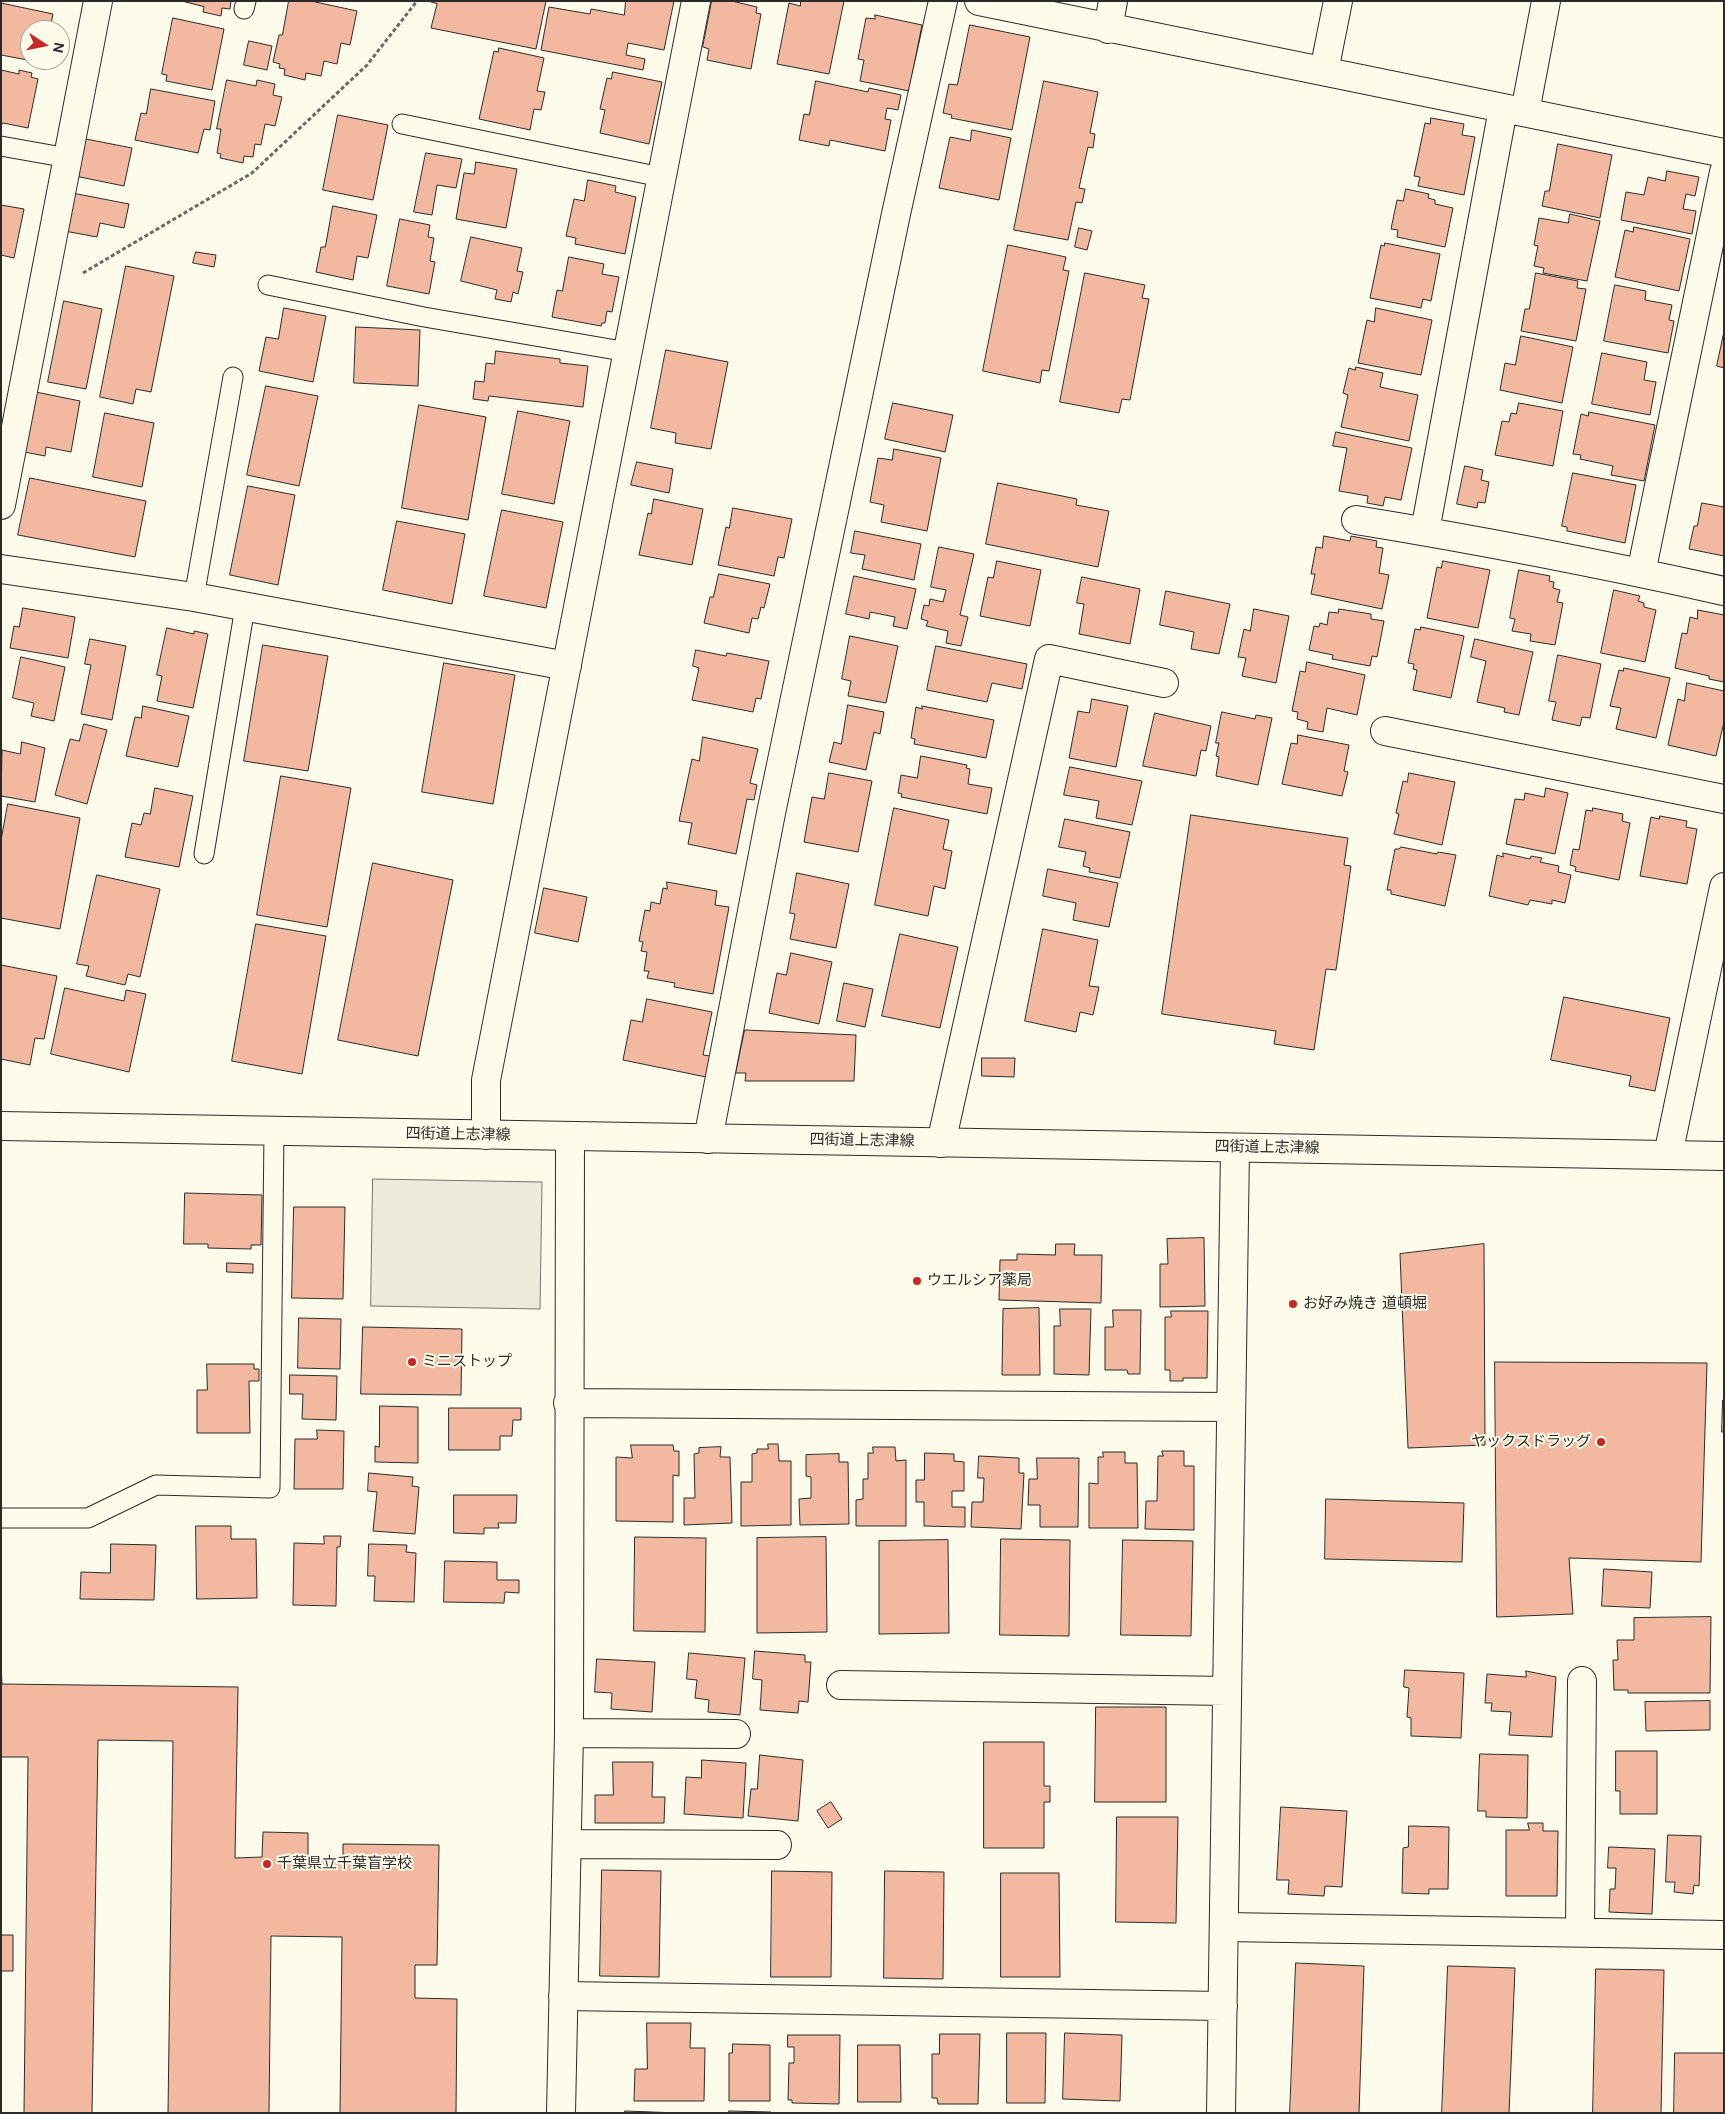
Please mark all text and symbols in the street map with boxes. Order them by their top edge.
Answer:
north arrow [20,20,70,70]
text: N [49,41,69,54]
street label: 四街道上志津線 [405,1125,511,1145]
street label: 四街道上志津線 [809,1131,915,1151]
street label: 四街道上志津線 [1214,1138,1320,1158]
place label: ウエルシア薬局 [927,1272,1032,1290]
marker: ウエルシア薬局 [911,1275,923,1287]
place label: お好み焼き 道頓堀 [1303,1295,1427,1313]
marker: お好み焼き 道頓堀 [1287,1298,1299,1310]
place label: ミニストップ [422,1353,512,1371]
marker: ミニストップ [406,1356,418,1368]
place label: ヤックスドラッグ [1471,1433,1591,1451]
marker: ヤックスドラッグ [1595,1436,1607,1448]
place label: 千葉県立千葉盲学校 [277,1855,412,1873]
marker: 千葉県立千葉盲学校 [261,1858,273,1870]

